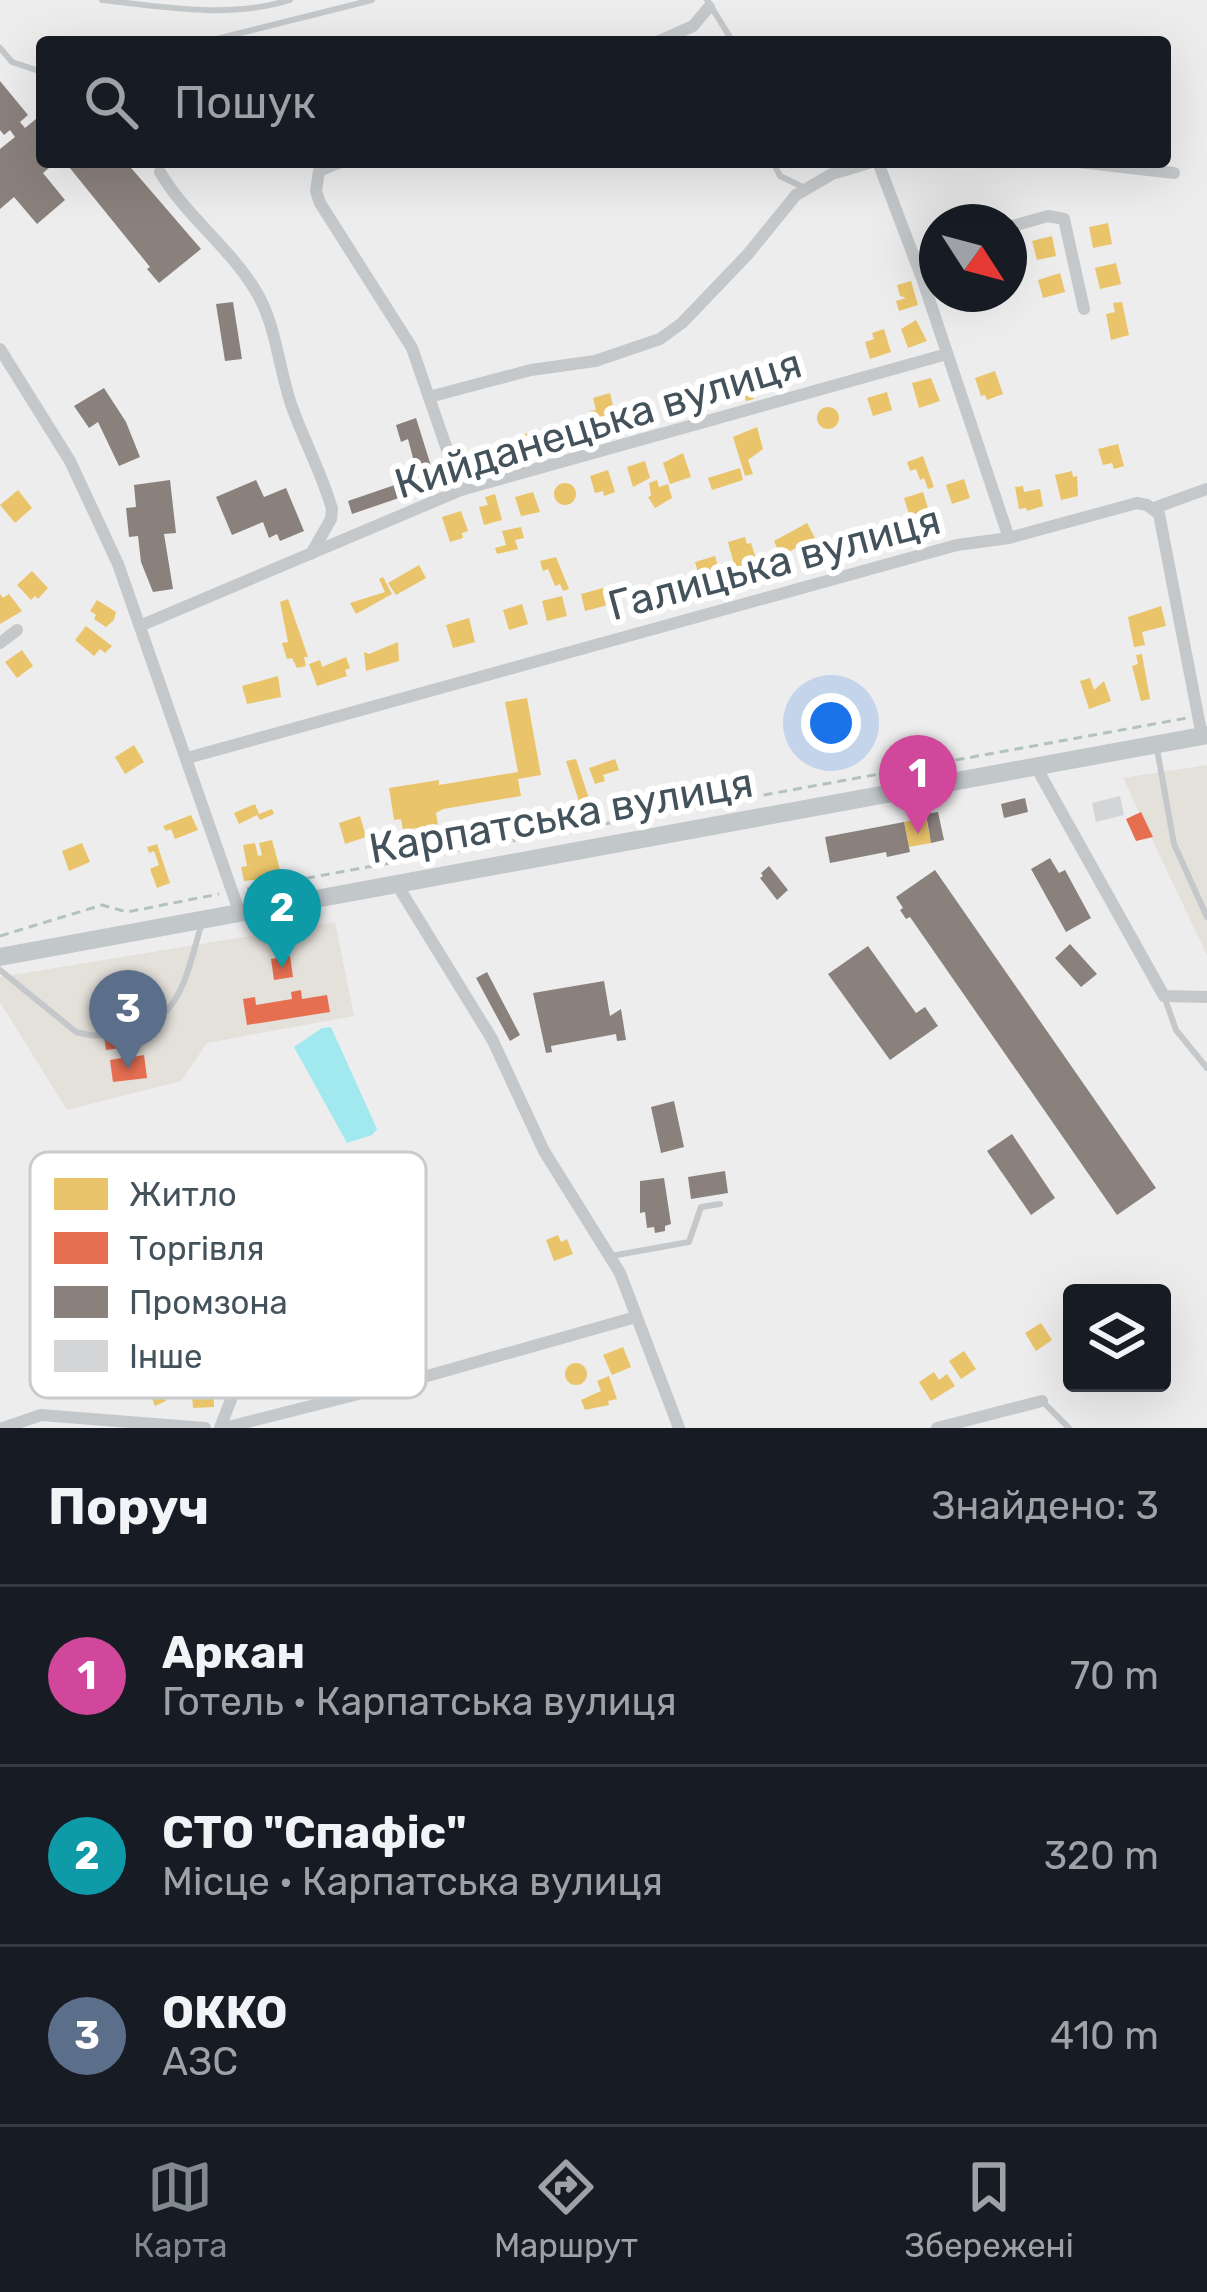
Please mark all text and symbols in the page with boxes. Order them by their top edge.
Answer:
search box [36,36,1171,168]
icon: search [78,69,144,135]
text: Пошук [174,76,316,129]
north arrow [919,204,1027,312]
street label: Кийданецька вулиця [389,338,808,510]
street label: Галицька вулиця [603,495,946,631]
your location [801,693,861,753]
pin: 1 [879,735,957,834]
street label: Карпатська вулиця [365,758,757,874]
pin: 2 [243,869,321,968]
pin: 3 [89,970,167,1069]
legend [30,1152,426,1398]
text: Житло [129,1175,237,1214]
text: Торгівля [129,1229,265,1268]
text: Промзона [129,1283,288,1322]
map controls [1063,1284,1171,1392]
button: layers [1063,1284,1171,1392]
text: Інше [129,1337,203,1376]
text: Поруч [48,1476,209,1537]
text: Знайдено: 3 [931,1483,1159,1529]
text: Аркан [162,1626,305,1679]
text: 1 [77,1653,97,1699]
text: 70 m [1070,1653,1159,1699]
text: Готель · Карпатська вулиця [162,1679,677,1725]
text: СТО "Спафіс" [162,1806,466,1859]
text: 2 [74,1833,100,1879]
text: 320 m [1044,1833,1159,1879]
text: Місце · Карпатська вулиця [162,1859,663,1905]
text: ОККО [162,1986,288,2039]
text: 3 [74,2013,100,2059]
text: 410 m [1050,2013,1159,2059]
text: АЗС [162,2039,238,2085]
tab: Карта [133,2154,227,2265]
tab: Маршрут [494,2154,638,2265]
tab: Збережені [904,2154,1074,2265]

